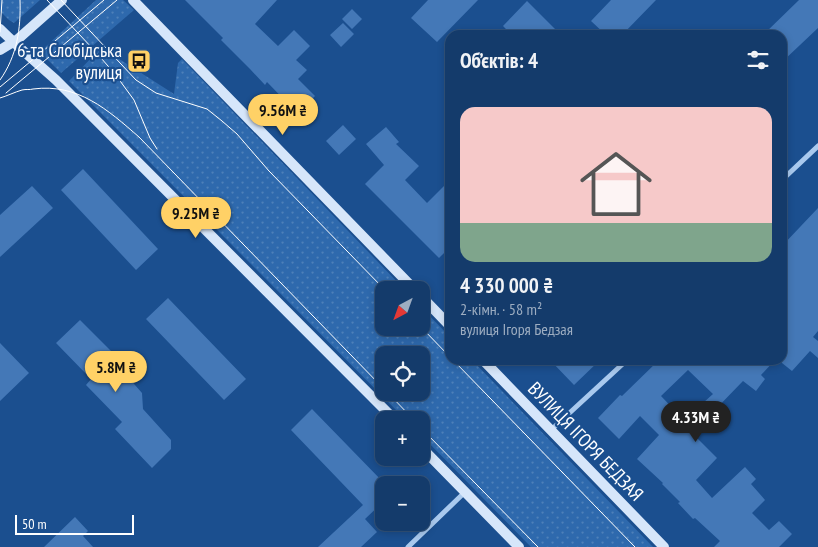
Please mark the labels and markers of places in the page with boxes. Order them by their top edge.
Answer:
place label: 6-та Слобідська вулиця [17,38,122,84]
bus stop icon: 6-та Слобідська вулиця [126,48,152,74]
pin: 9.56M ₴ [237,94,329,136]
pin: 9.25M ₴ [150,196,242,239]
pin: 5.8M ₴ [75,350,157,393]
pin: 4.33M ₴ [650,400,742,443]

